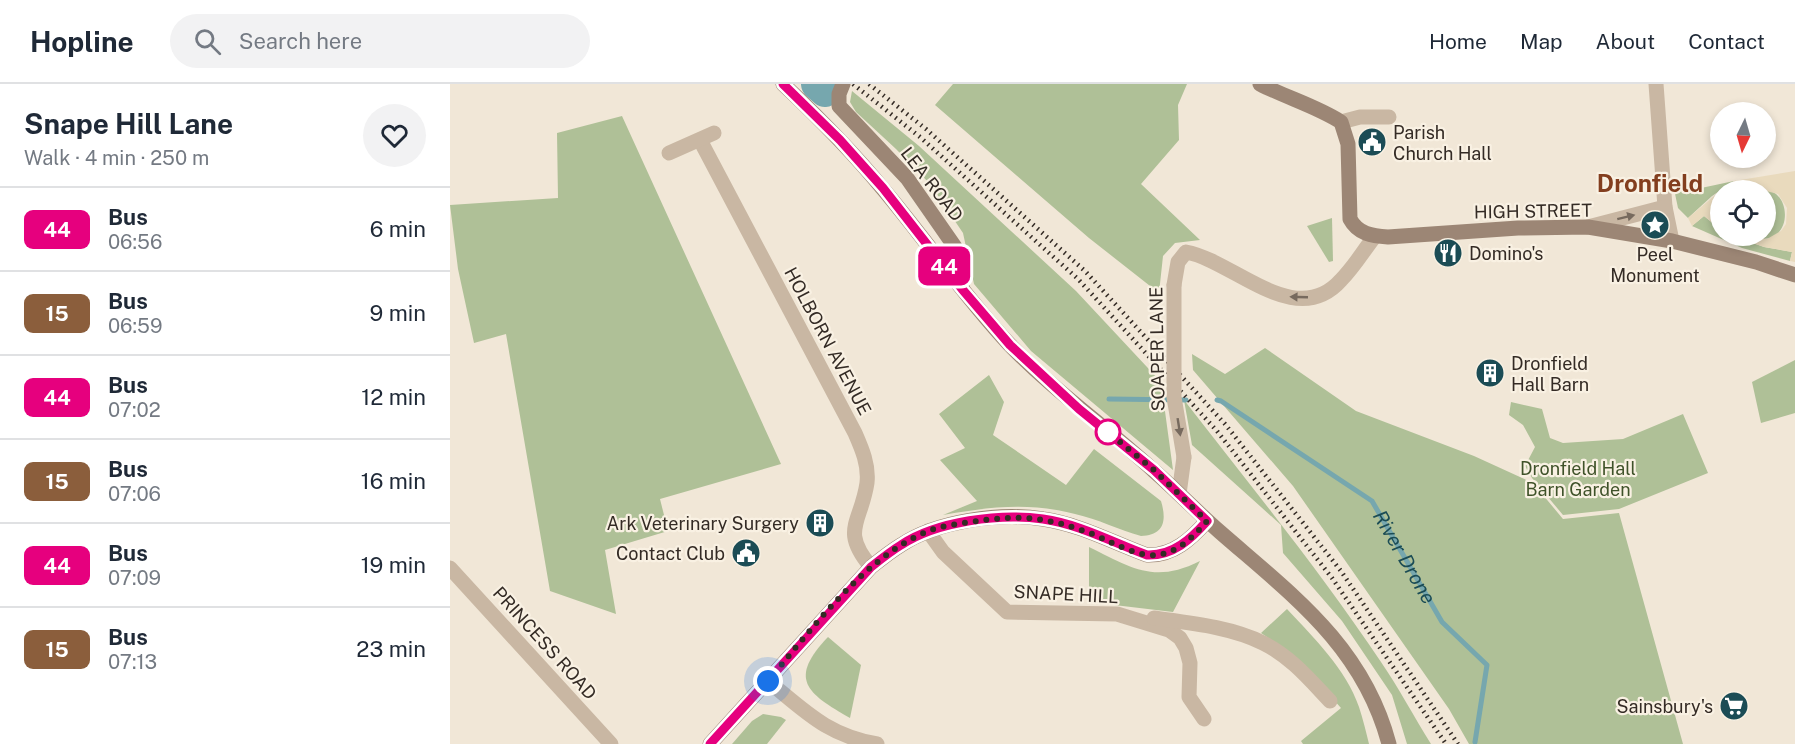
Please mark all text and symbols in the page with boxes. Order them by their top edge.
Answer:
search box [170,14,590,68]
text: Hopline [30,25,134,58]
icon: search [191,25,224,58]
text: Search here [239,28,362,54]
text: Home [1429,29,1487,54]
text: Map [1520,29,1563,54]
text: About [1596,29,1655,54]
text: Contact [1688,29,1765,54]
north arrow [1710,102,1776,168]
map controls [1710,102,1776,246]
button: heart [363,104,426,167]
text: Snape Hill Lane [24,107,233,140]
place label: Parish Church Hall [1393,122,1492,164]
public building icon: Parish Church Hall [1356,126,1388,158]
street label: LEA ROAD [896,143,968,225]
text: Walk · 4 min · 250 m [24,146,209,170]
district label: Dronfield [1597,169,1703,197]
button: locate [1710,180,1776,246]
street label: HIGH STREET [1474,199,1593,223]
text: Bus [108,204,148,230]
place icon: Peel Monument [1639,209,1671,241]
one-way arrow [1617,211,1636,221]
text: 6 min [370,216,426,242]
text: 44 [43,217,71,242]
text: 06:56 [108,230,162,254]
restaurant icon: Domino's [1432,237,1464,269]
place label: Domino's [1469,243,1543,264]
place label: Peel Monument [1610,244,1700,286]
line badge: 44 [917,246,971,285]
text: 44 [930,254,958,279]
street label: HOLBORN AVENUE [780,264,876,418]
street label: SOAPER LANE [1145,286,1169,412]
text: Bus [108,288,148,314]
one-way arrow [1289,292,1308,301]
text: 9 min [370,300,426,326]
text: 15 [45,301,69,326]
text: 06:59 [108,314,162,338]
place label: Dronfield Hall Barn [1511,353,1589,395]
building icon: Dronfield Hall Barn [1474,357,1506,389]
text: Bus [108,372,148,398]
text: 12 min [361,384,426,410]
text: 44 [43,385,71,410]
text: 07:02 [108,398,161,422]
one-way arrow [1174,418,1183,437]
unlabelled marker [1095,419,1121,445]
text: Bus [108,456,148,482]
park label: Dronfield Hall Barn Garden [1520,458,1636,500]
text: 16 min [361,468,426,494]
text: 15 [45,469,69,494]
text: 07:06 [108,482,161,506]
water label: River Drone [1368,506,1441,608]
building icon: Ark Veterinary Surgery [804,507,836,539]
place label: Ark Veterinary Surgery [607,513,799,534]
public building icon: Contact Club [730,537,762,569]
text: Bus [108,540,148,566]
place label: Contact Club [616,543,725,564]
text: 19 min [361,552,426,578]
text: 44 [43,553,71,578]
text: 07:09 [108,566,161,590]
street label: SNAPE HILL [1013,581,1119,607]
street label: PRINCESS ROAD [489,582,601,704]
text: Bus [108,624,148,650]
text: 23 min [356,636,426,662]
text: 15 [45,637,69,662]
text: 07:13 [108,650,157,674]
your location [753,666,783,696]
supermarket icon: Sainsbury's [1718,690,1750,722]
place label: Sainsbury's [1616,696,1713,717]

